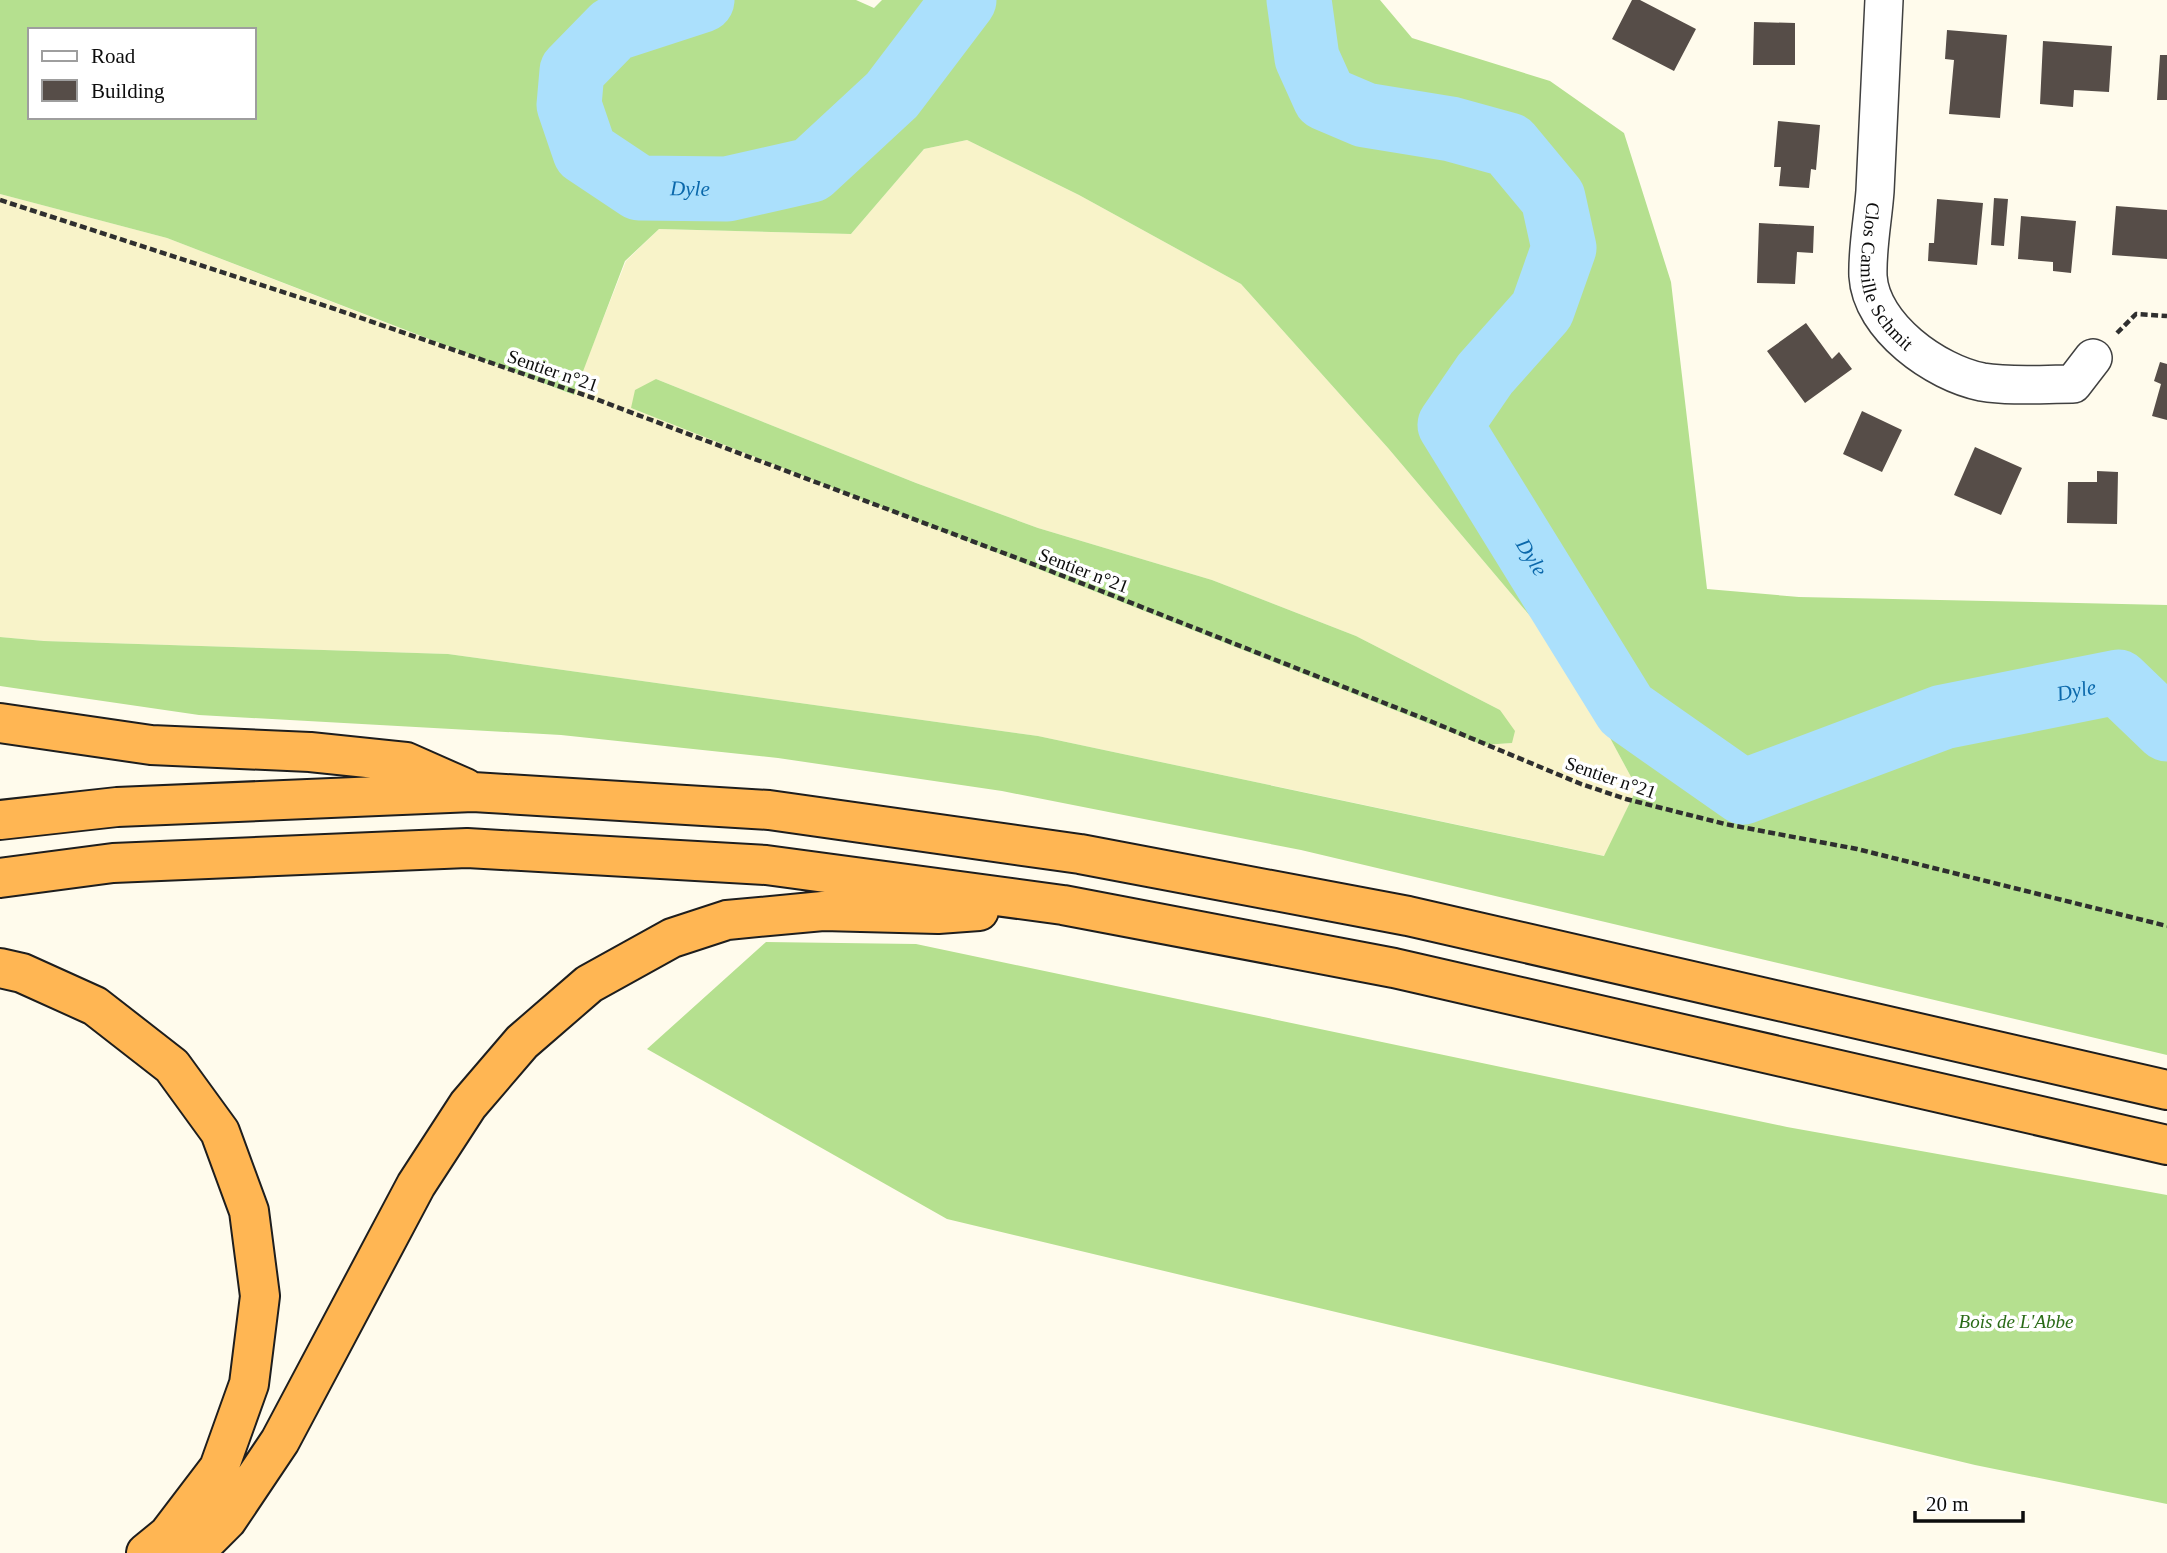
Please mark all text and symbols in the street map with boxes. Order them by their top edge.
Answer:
legend [28,28,256,119]
text: Road [91,44,136,68]
text: Building [91,79,165,103]
water label: Dyle [669,176,710,201]
street label: Clos Camille Schmit [1857,201,1918,355]
street label: Sentier n°21 [505,345,601,396]
water label: Dyle [1510,533,1552,580]
street label: Sentier n°21 [1036,544,1132,597]
water label: Dyle [2054,675,2098,706]
street label: Sentier n°21 [1563,752,1659,803]
park label: Bois de L'Abbe [1959,1311,2073,1332]
scale bar [1915,1480,2024,1524]
text: 20 m [1926,1492,1969,1516]

